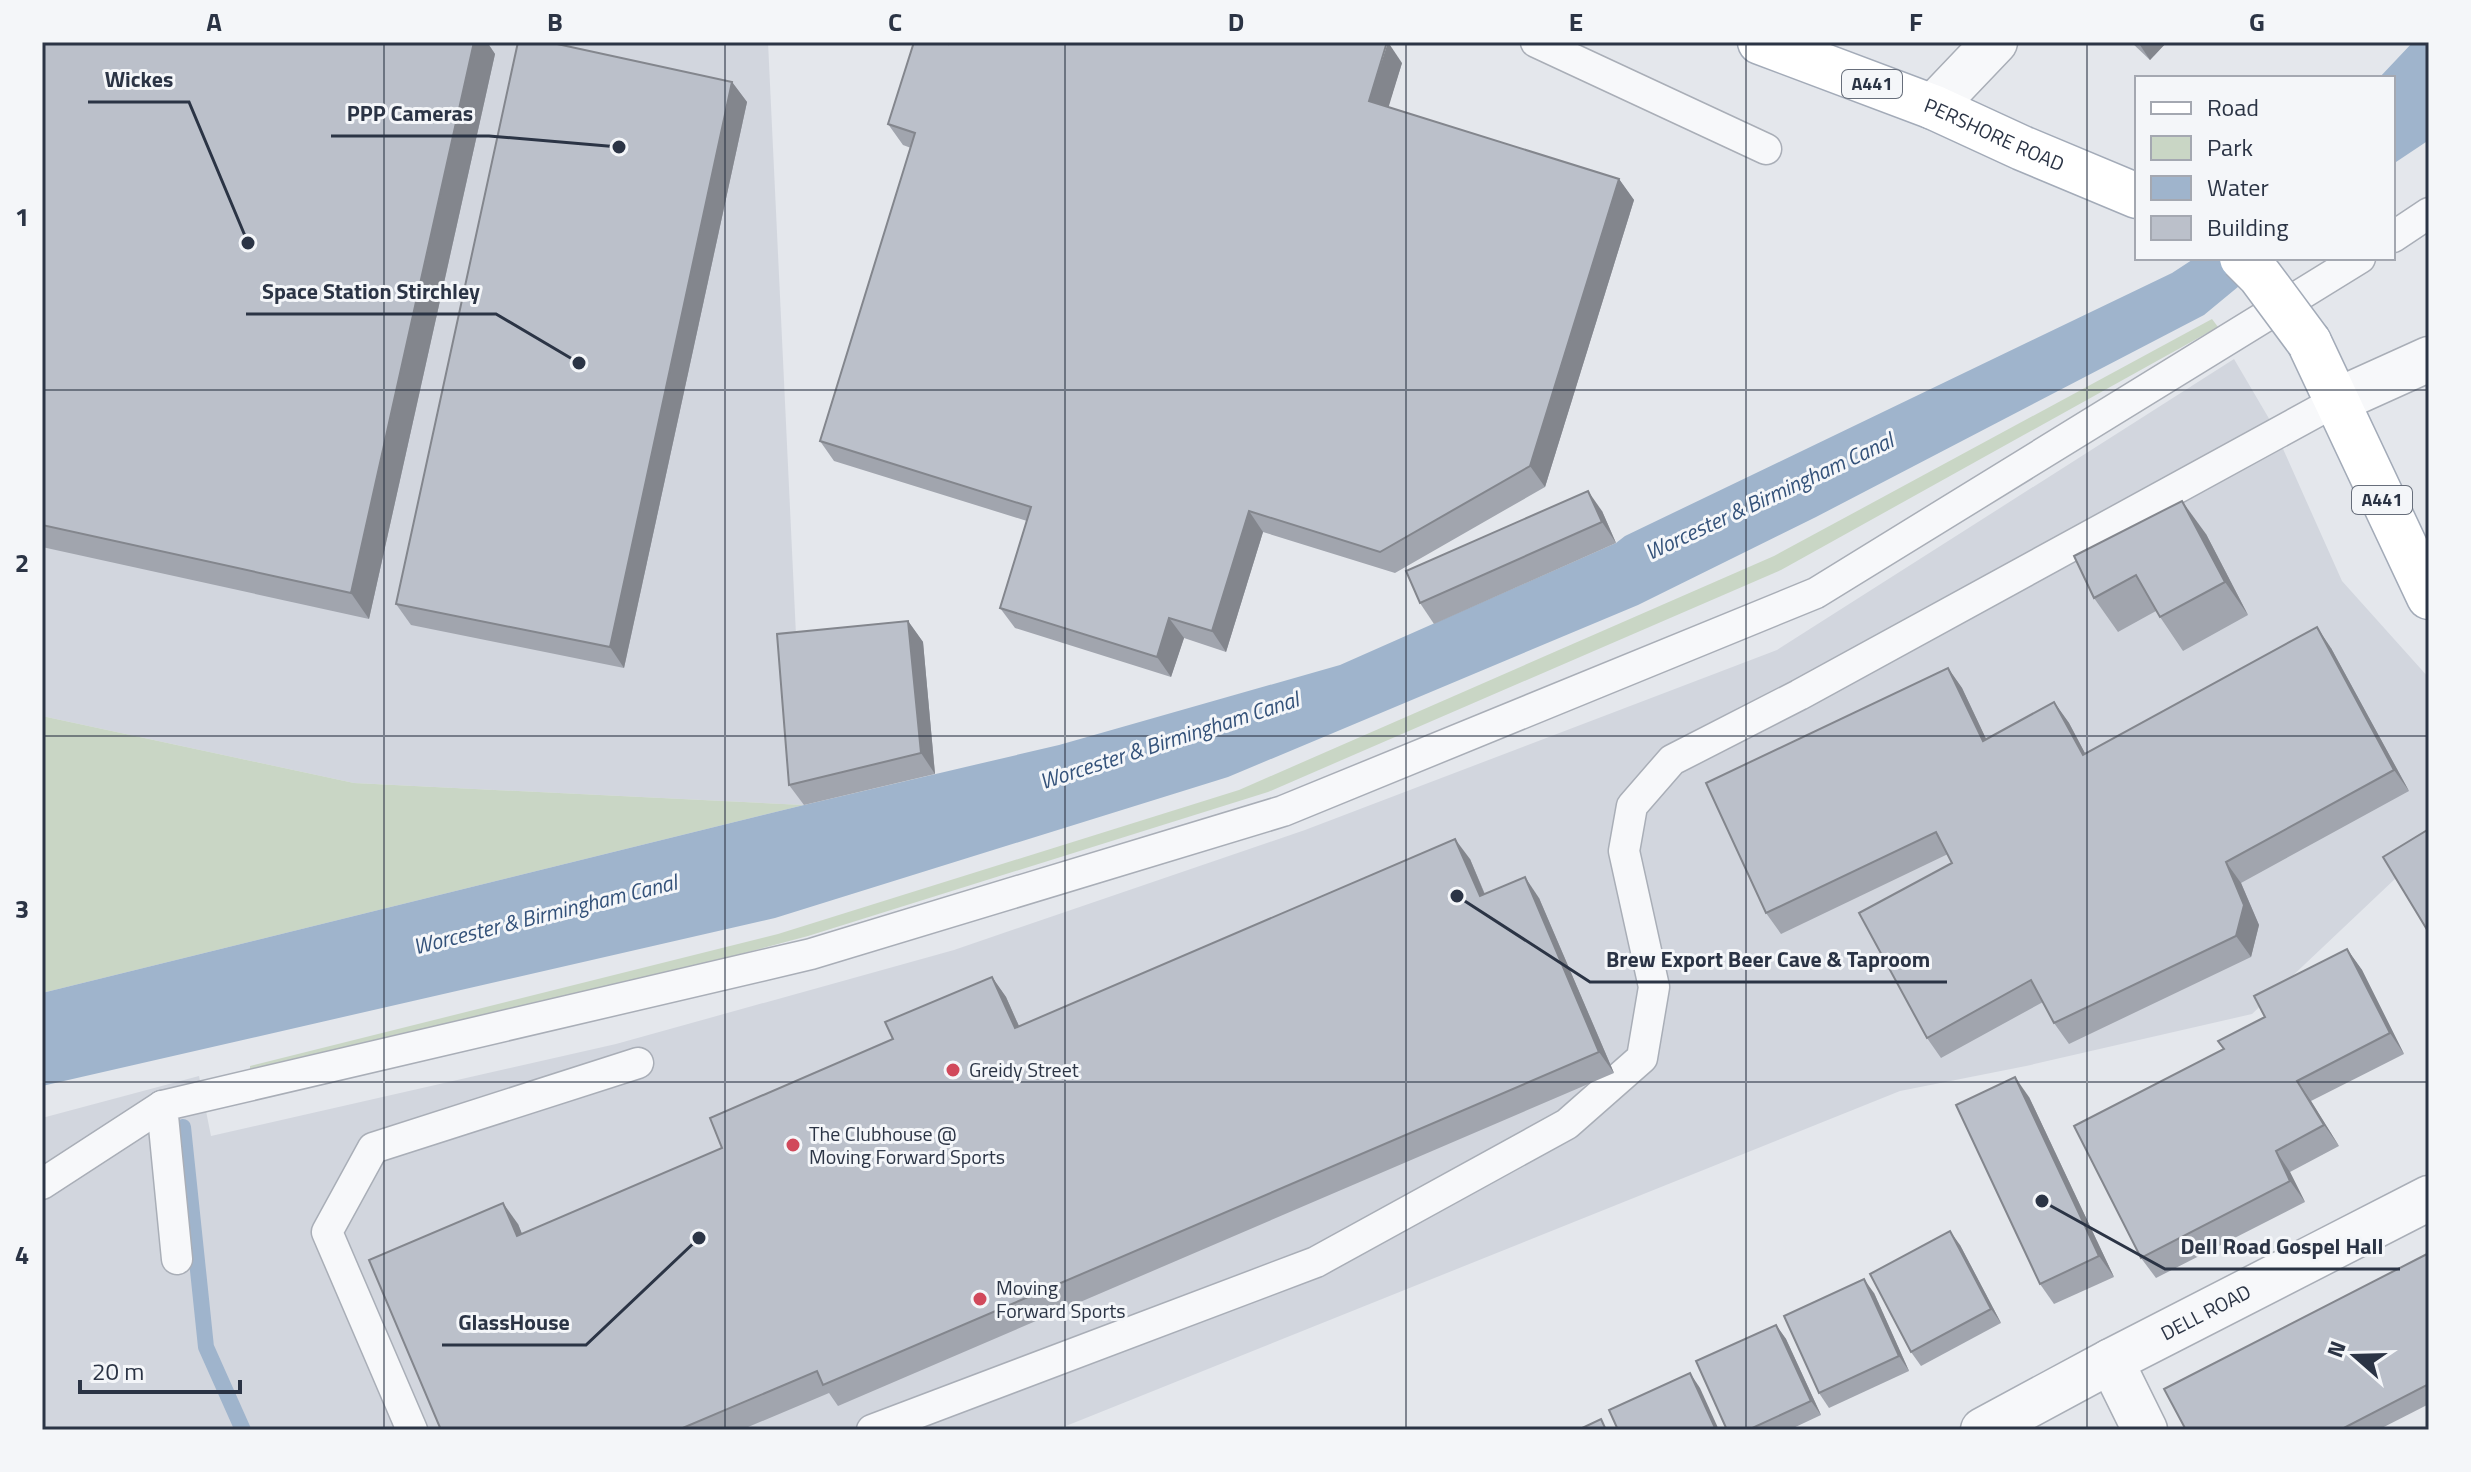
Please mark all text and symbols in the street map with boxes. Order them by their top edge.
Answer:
text: A [206,2,222,41]
text: B [547,2,563,41]
text: C [888,2,902,41]
text: D [1228,2,1244,41]
text: E [1569,2,1583,41]
text: F [1909,2,1923,41]
text: G [2249,2,2265,41]
callout: Wickes [88,56,189,102]
text: Wickes [105,62,173,96]
road number: A441 [1842,70,1902,98]
legend [2135,76,2395,260]
street label: PERSHORE ROAD [1920,89,2069,179]
text: Road [2207,89,2259,125]
callout: PPP Cameras [331,90,489,136]
text: PPP Cameras [347,96,473,130]
text: Park [2207,129,2253,165]
text: Water [2207,169,2269,205]
text: 1 [15,197,29,236]
text: Building [2207,209,2289,245]
callout: Space Station Stirchley [246,268,496,314]
text: Space Station Stirchley [262,274,480,308]
water label: Worcester & Birmingham Canal [1639,422,1901,569]
road number: A441 [2352,486,2412,514]
text: 2 [15,543,29,582]
water label: Worcester & Birmingham Canal [1035,681,1305,798]
water label: Worcester & Birmingham Canal [410,864,683,963]
text: 3 [15,889,29,928]
callout: Brew Export Beer Cave & Taproom [1590,936,1947,982]
text: Brew Export Beer Cave & Taproom [1606,942,1930,976]
place label: Greidy Street [969,1054,1079,1085]
marker: Greidy Street [944,1061,962,1079]
place label: The Clubhouse @ Moving Forward Sports [809,1118,1005,1172]
marker: The Clubhouse @ Moving Forward Sports [784,1136,802,1154]
callout: Dell Road Gospel Hall [2165,1223,2400,1269]
text: Dell Road Gospel Hall [2181,1229,2383,1263]
text: 4 [15,1235,29,1274]
place label: Moving Forward Sports [996,1272,1126,1326]
street label: DELL ROAD [2155,1276,2256,1348]
marker: Moving Forward Sports [971,1290,989,1308]
callout: GlassHouse [442,1299,586,1345]
text: GlassHouse [458,1305,570,1339]
north arrow [2315,1316,2395,1396]
text: N [2318,1336,2355,1362]
scale bar [80,1344,240,1394]
text: 20 m [92,1353,144,1389]

